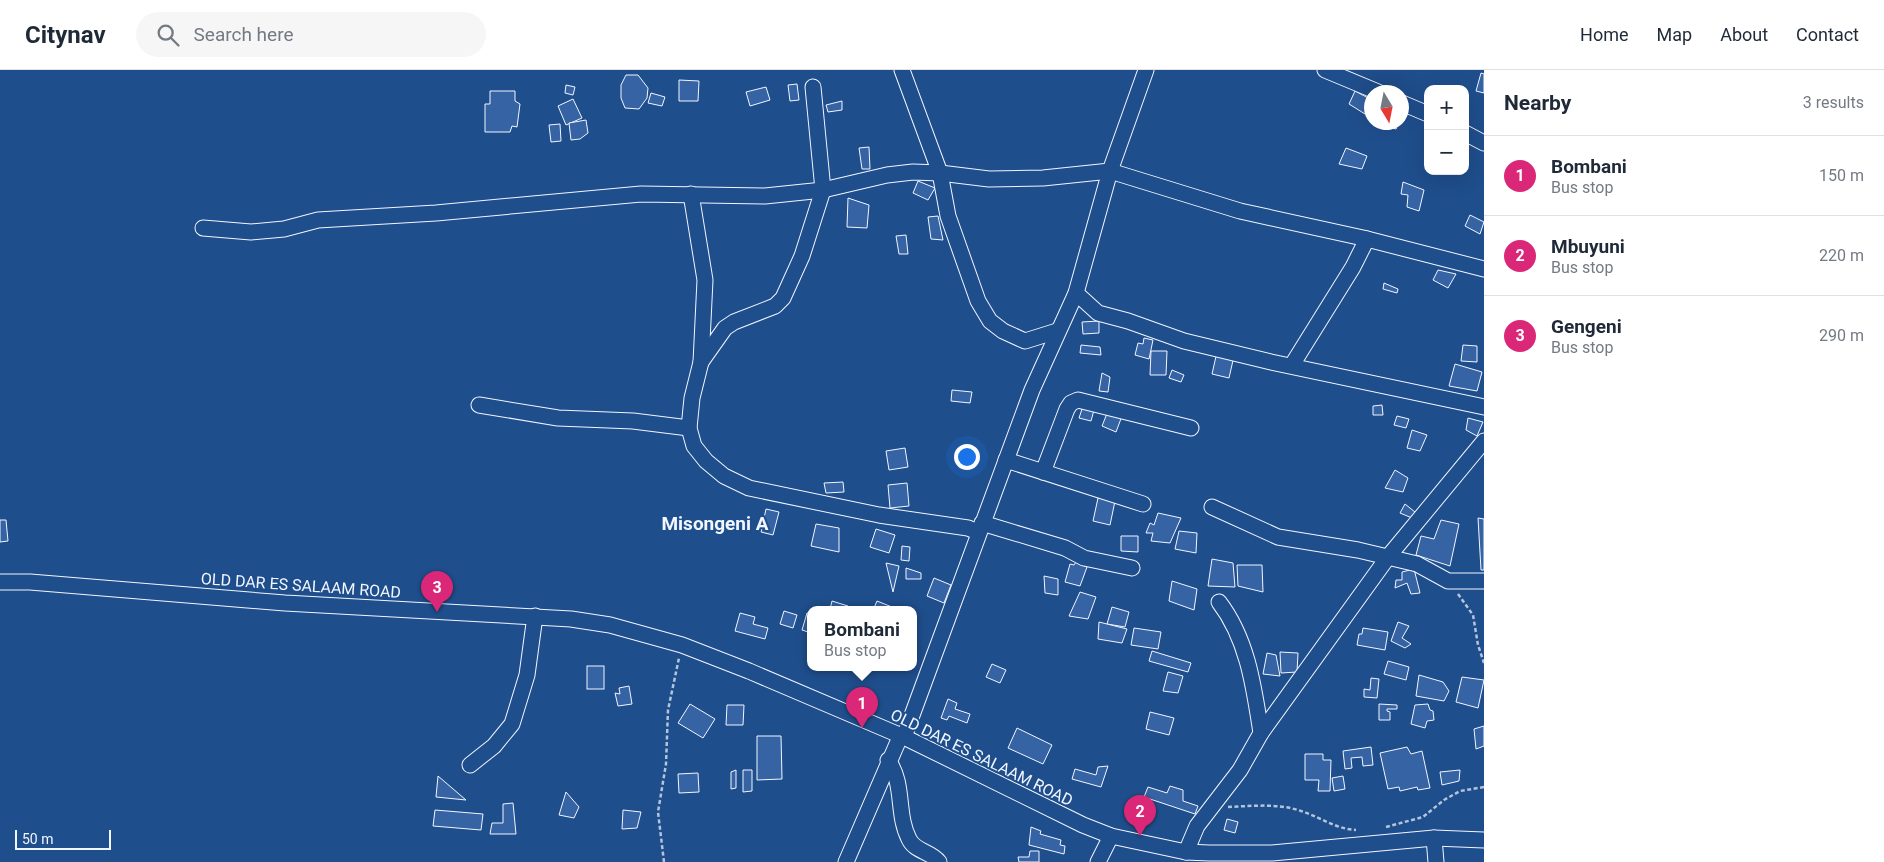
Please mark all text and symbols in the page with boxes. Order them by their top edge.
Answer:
search box [136,12,486,57]
text: Citynav [25,21,106,49]
icon: search [154,21,182,49]
text: Search here [194,23,294,46]
text: Home [1580,24,1629,45]
text: Map [1657,24,1692,45]
text: About [1720,24,1768,45]
text: Contact [1796,24,1859,45]
north arrow [1364,85,1409,130]
map controls [1424,85,1469,175]
button: + [1424,85,1469,130]
text: Nearby [1504,91,1571,115]
text: 3 results [1803,93,1864,112]
button: − [1424,130,1469,175]
text: Bombani [1551,155,1627,178]
text: 1 [1515,166,1525,185]
text: 150 m [1819,166,1864,185]
text: Bus stop [1551,178,1613,197]
text: Mbuyuni [1551,235,1625,258]
text: 2 [1515,246,1525,265]
text: 220 m [1819,246,1864,265]
text: Bus stop [1551,258,1613,277]
text: Gengeni [1551,315,1622,338]
text: 3 [1515,326,1525,345]
text: 290 m [1819,326,1864,345]
text: Bus stop [1551,338,1613,357]
your location [954,444,980,470]
district label: Misongeni A [661,512,769,535]
street label: OLD DAR ES SALAAM ROAD [200,569,402,602]
pin: 3 [421,571,453,612]
popup [807,606,917,671]
text: Bombani [824,618,900,641]
text: Bus stop [824,641,887,660]
pin: 1 [846,687,878,728]
street label: OLD DAR ES SALAAM ROAD [888,705,1076,810]
pin: 2 [1124,795,1156,836]
scale bar [15,827,111,850]
text: 50 m [22,831,54,847]

